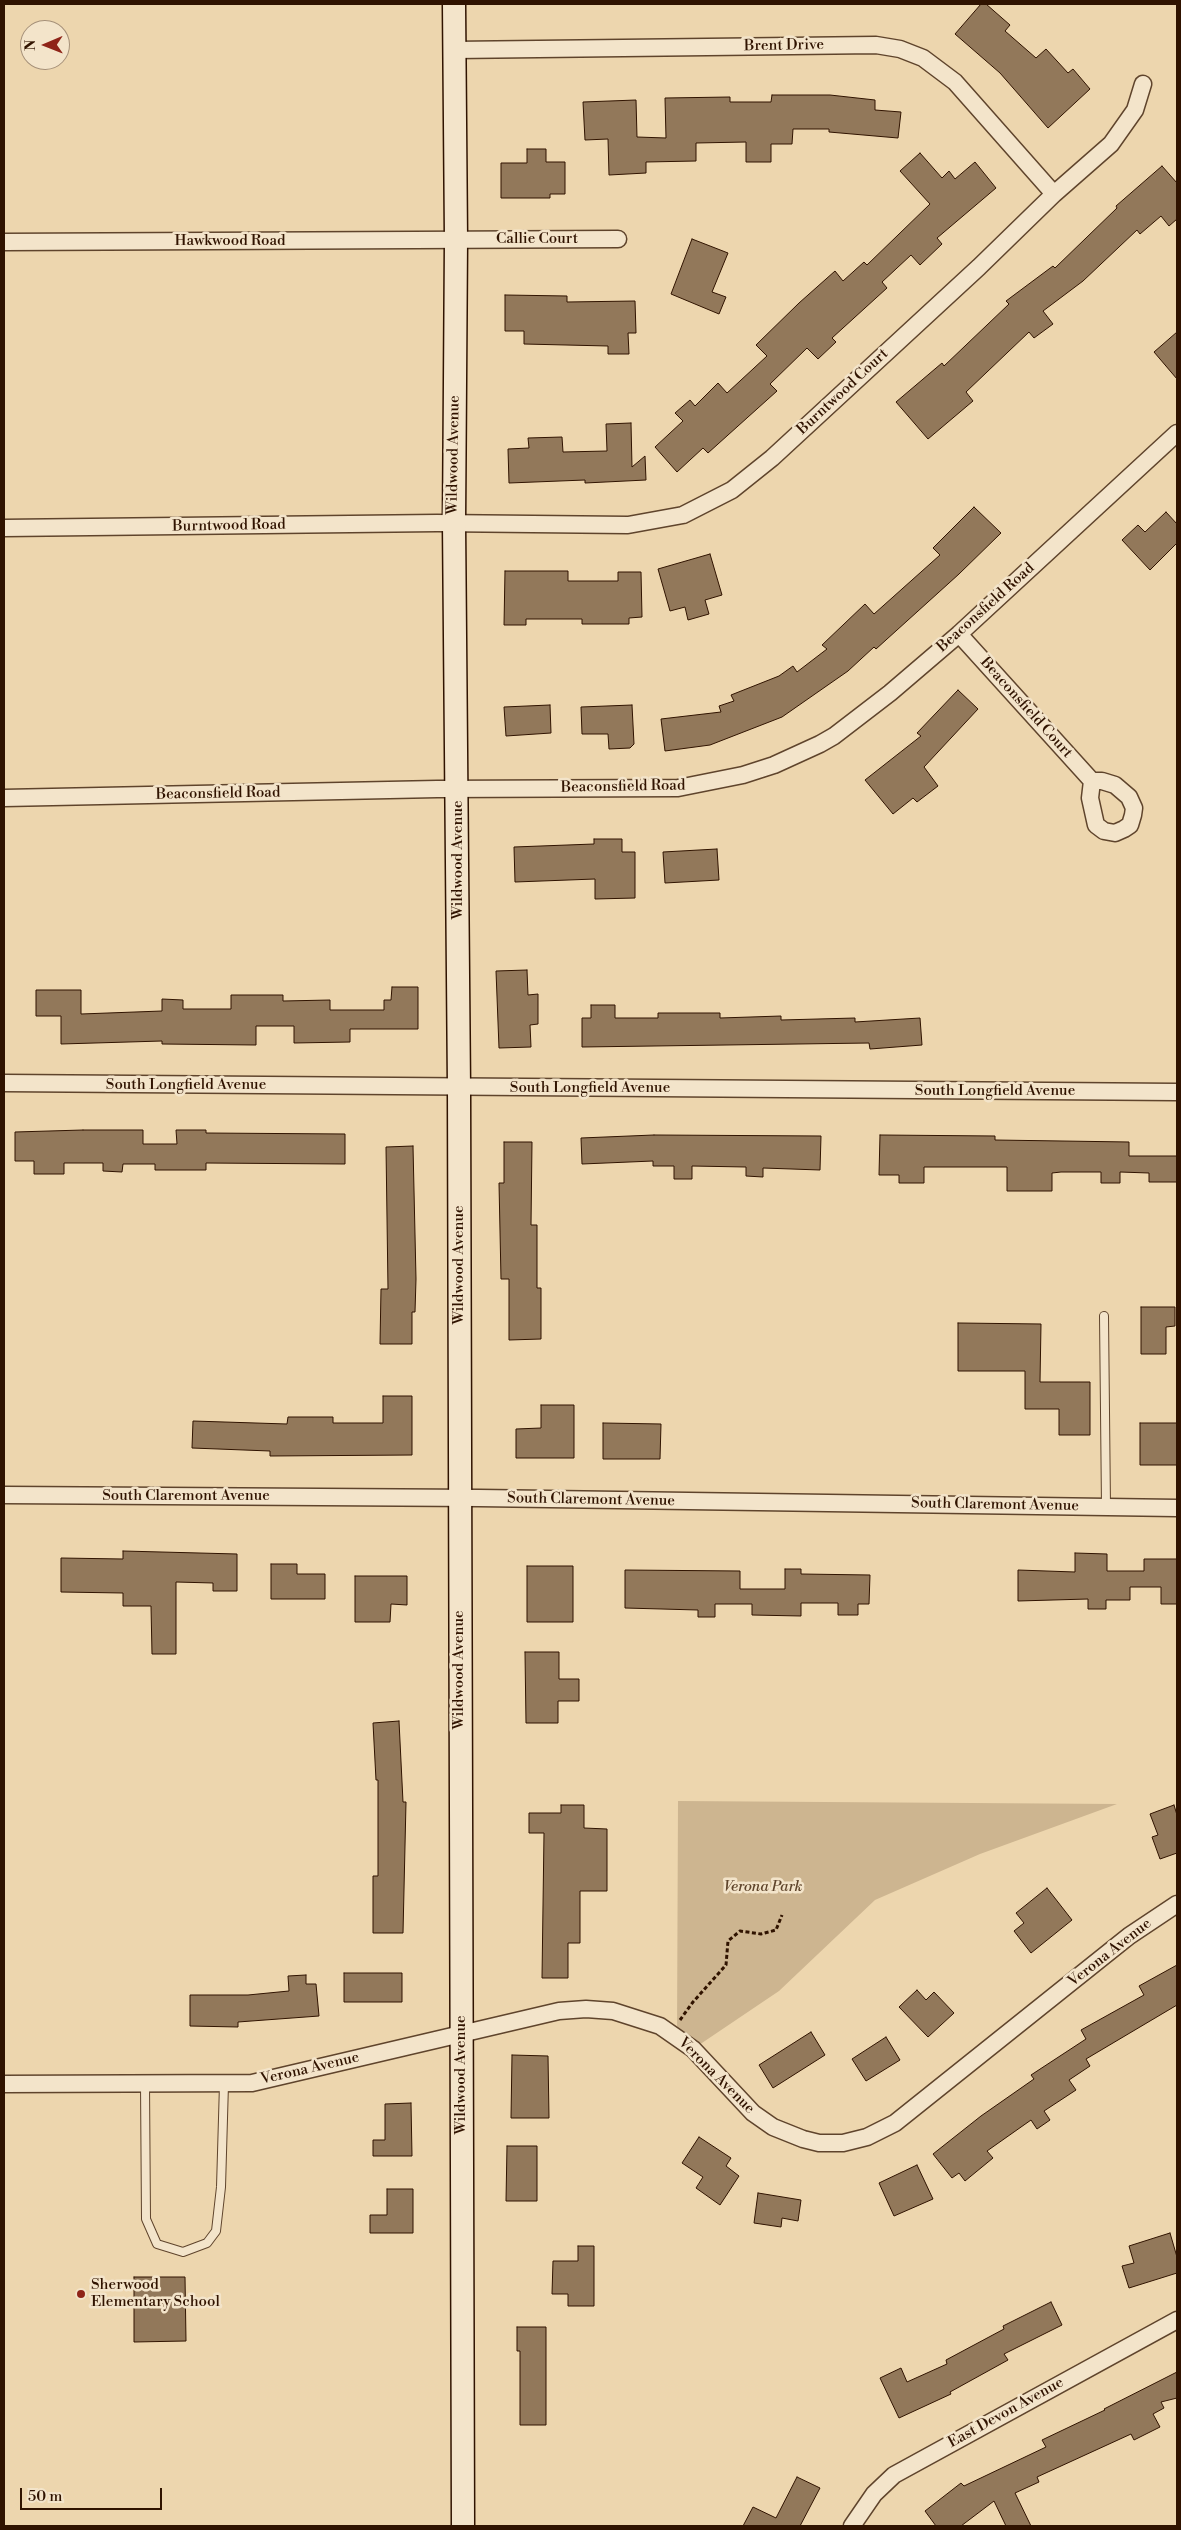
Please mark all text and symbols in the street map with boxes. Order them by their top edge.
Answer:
north arrow [20,20,70,70]
street label: Brent Drive [744,36,824,56]
text: N [22,40,40,51]
street label: Callie Court [496,230,578,248]
street label: Hawkwood Road [174,232,286,250]
street label: Burntwood Court [794,345,892,439]
street label: Wildwood Avenue [444,395,464,515]
street label: Burntwood Road [172,516,286,536]
street label: Beaconsfield Road [934,560,1038,656]
street label: Beaconsfield Court [976,654,1076,762]
street label: Beaconsfield Road [560,777,686,797]
street label: Beaconsfield Road [155,784,281,804]
street label: Wildwood Avenue [449,800,467,920]
street label: South Longfield Avenue [106,1076,266,1094]
street label: South Longfield Avenue [510,1079,670,1097]
street label: South Longfield Avenue [915,1082,1075,1100]
street label: Wildwood Avenue [450,1205,468,1325]
street label: South Claremont Avenue [102,1487,270,1505]
street label: South Claremont Avenue [507,1490,675,1510]
street label: South Claremont Avenue [911,1495,1079,1515]
street label: Wildwood Avenue [450,1610,468,1730]
park label: Verona Park [724,1878,802,1896]
street label: Verona Avenue [1065,1915,1155,1991]
street label: Wildwood Avenue [452,2015,470,2135]
street label: Verona Avenue [674,2034,758,2118]
street label: Verona Avenue [259,2049,361,2089]
place label: Sherwood Elementary School [91,2276,220,2311]
marker: Sherwood Elementary School [75,2288,87,2300]
street label: East Devon Avenue [945,2374,1067,2452]
scale bar [22,2478,165,2510]
text: 50 m [28,2487,62,2506]

